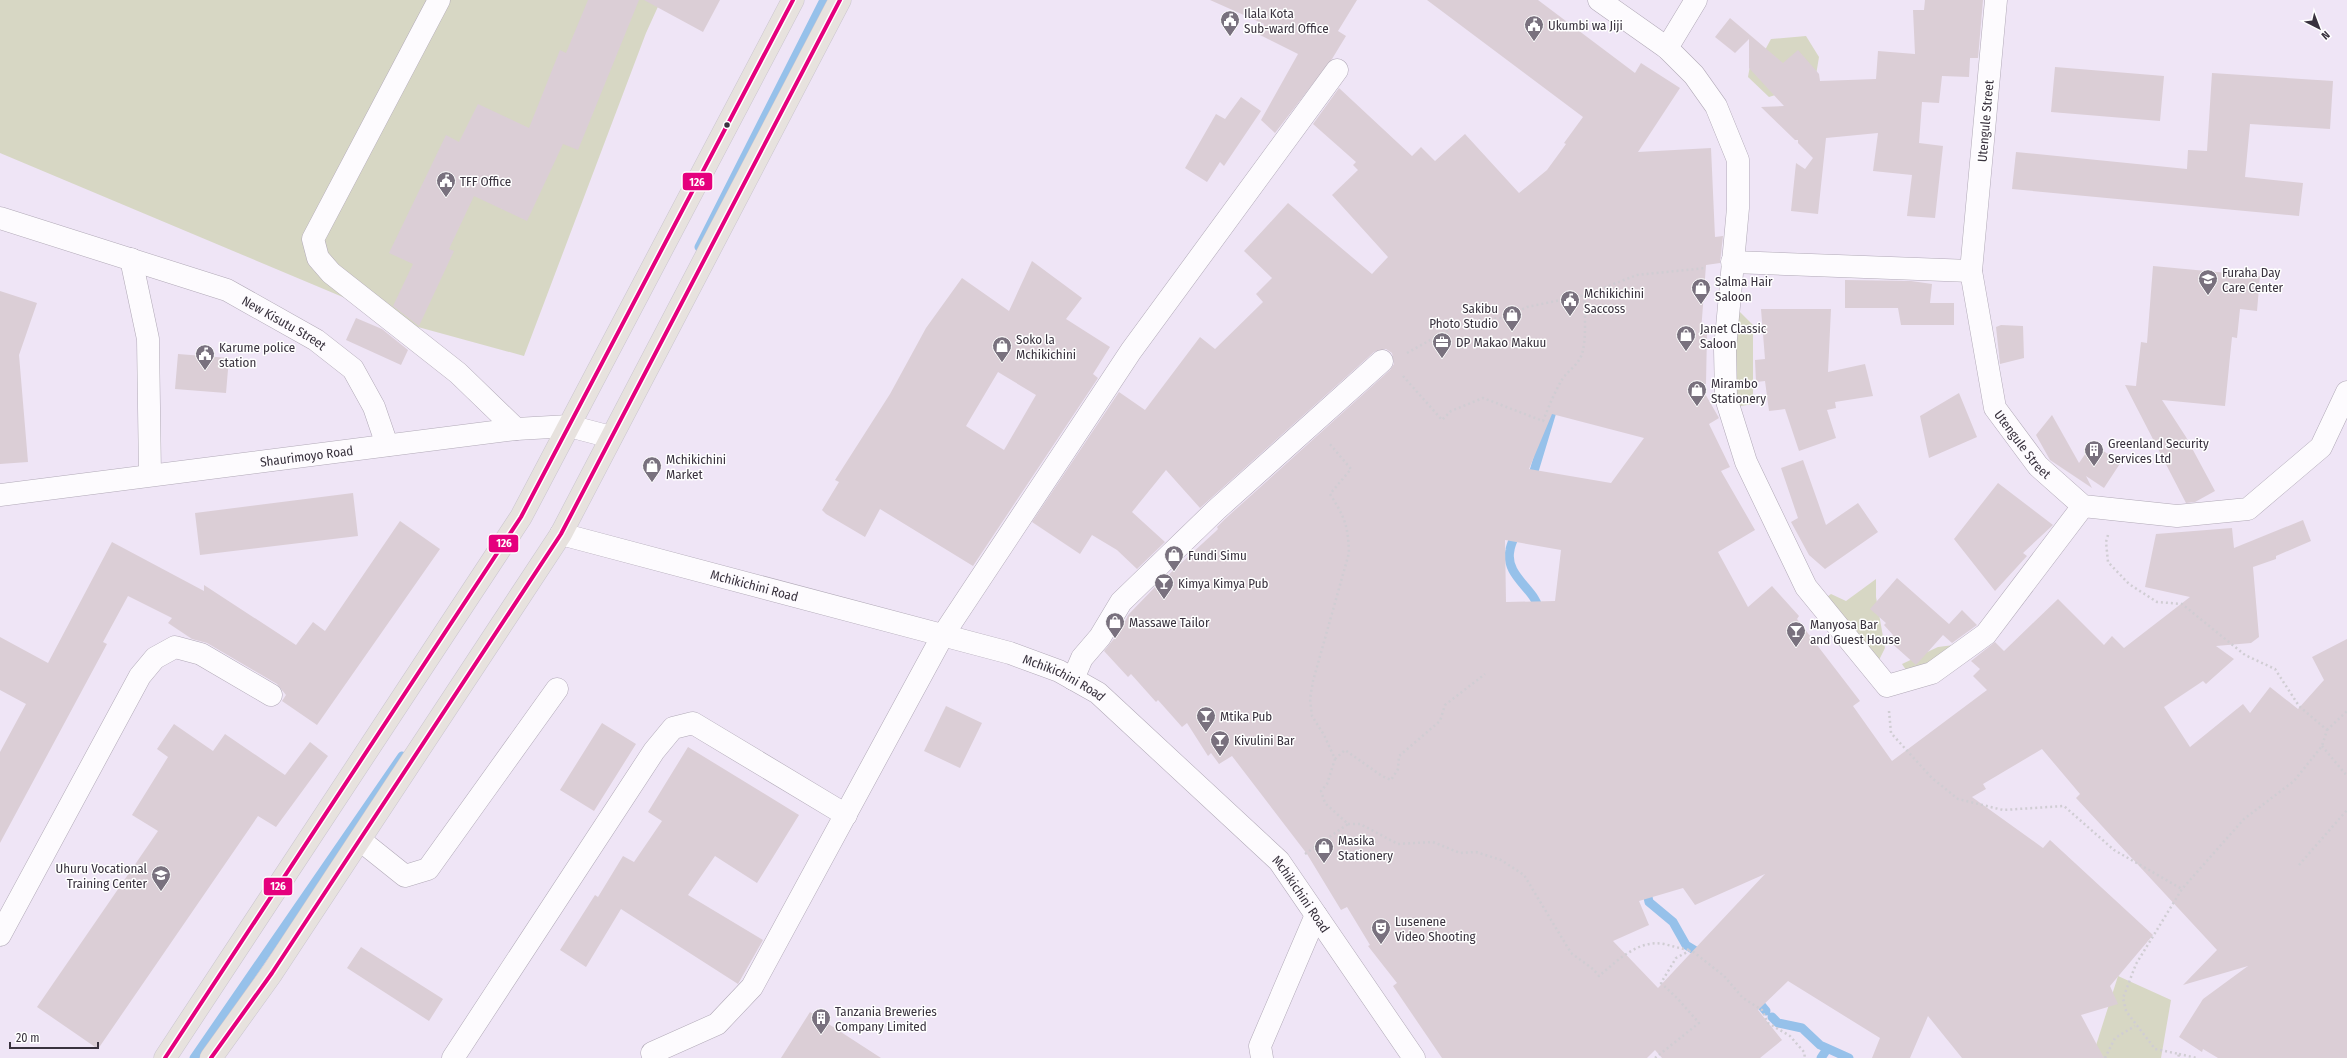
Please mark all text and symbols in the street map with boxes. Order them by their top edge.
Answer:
place label: Ilala Kota Sub-ward Office [1244,6,1329,36]
north arrow [2299,8,2339,48]
public building icon: Ilala Kota Sub-ward Office [1219,9,1241,37]
public building icon: Ukumbi wa Jiji [1523,14,1545,42]
place label: Ukumbi wa Jiji [1548,18,1623,33]
text: N [2319,28,2332,42]
street label: Utengule Street [1974,79,1997,163]
unlabelled marker [722,120,732,130]
public building icon: TFF Office [435,170,457,198]
line badge: 126 [682,172,713,191]
place label: TFF Office [460,174,511,189]
text: 126 [689,176,705,189]
place label: Furaha Day Care Center [2222,265,2284,295]
school or university icon: Furaha Day Care Center [2197,268,2219,296]
place label: Salma Hair Saloon [1715,274,1773,304]
shop icon: Salma Hair Saloon [1690,277,1712,305]
place label: Mchikichini Saccoss [1584,286,1644,316]
public building icon: Mchikichini Saccoss [1559,289,1581,317]
street label: New Kisutu Street [239,293,330,354]
place label: Sakibu Photo Studio [1429,301,1498,331]
shop icon: Sakibu Photo Studio [1501,304,1523,332]
place label: Janet Classic Saloon [1700,321,1767,351]
shop icon: Janet Classic Saloon [1675,324,1697,352]
office icon: DP Makao Makuu [1431,331,1453,359]
place label: Soko la Mchikichini [1016,332,1076,362]
shop icon: Soko la Mchikichini [991,335,1013,363]
place label: DP Makao Makuu [1456,335,1546,350]
place label: Karume police station [219,340,295,370]
public building icon: Karume police station [194,343,216,371]
place label: Mirambo Stationery [1711,376,1766,406]
shop icon: Mirambo Stationery [1686,379,1708,407]
street label: Utengule Street [1991,407,2054,482]
place label: Greenland Security Services Ltd [2108,436,2209,466]
building icon: Greenland Security Services Ltd [2083,439,2105,467]
street label: Shaurimoyo Road [259,443,354,470]
place label: Mchikichini Market [666,452,726,482]
shop icon: Mchikichini Market [641,455,663,483]
line badge: 126 [488,534,519,553]
text: 126 [496,537,512,550]
shop icon: Fundi Simu [1163,544,1185,572]
place label: Fundi Simu [1188,548,1247,563]
street label: Mchikichini Road [709,567,800,605]
bar icon: Kimya Kimya Pub [1153,572,1175,600]
place label: Kimya Kimya Pub [1178,576,1268,591]
shop icon: Massawe Tailor [1104,611,1126,639]
place label: Massawe Tailor [1129,615,1210,630]
place label: Manyosa Bar and Guest House [1810,617,1900,647]
bar icon: Manyosa Bar and Guest House [1785,620,1807,648]
street label: Mchikichini Road [1021,651,1108,704]
bar icon: Mtika Pub [1195,705,1217,733]
place label: Mtika Pub [1220,709,1272,724]
bar icon: Kivulini Bar [1209,729,1231,757]
place label: Kivulini Bar [1234,733,1295,748]
place label: Masika Stationery [1338,833,1393,863]
shop icon: Masika Stationery [1313,836,1335,864]
street label: Mchikichini Road [1270,852,1333,935]
place label: Uhuru Vocational Training Center [55,861,148,891]
school or university icon: Uhuru Vocational Training Center [150,864,172,892]
line badge: 126 [263,877,293,896]
text: 126 [270,880,286,893]
place label: Lusenene Video Shooting [1395,914,1477,944]
theatre icon: Lusenene Video Shooting [1370,917,1392,945]
place label: Tanzania Breweries Company Limited [835,1004,937,1034]
building icon: Tanzania Breweries Company Limited [810,1007,832,1035]
scale bar [10,1024,98,1050]
text: 20 m [16,1031,40,1045]

